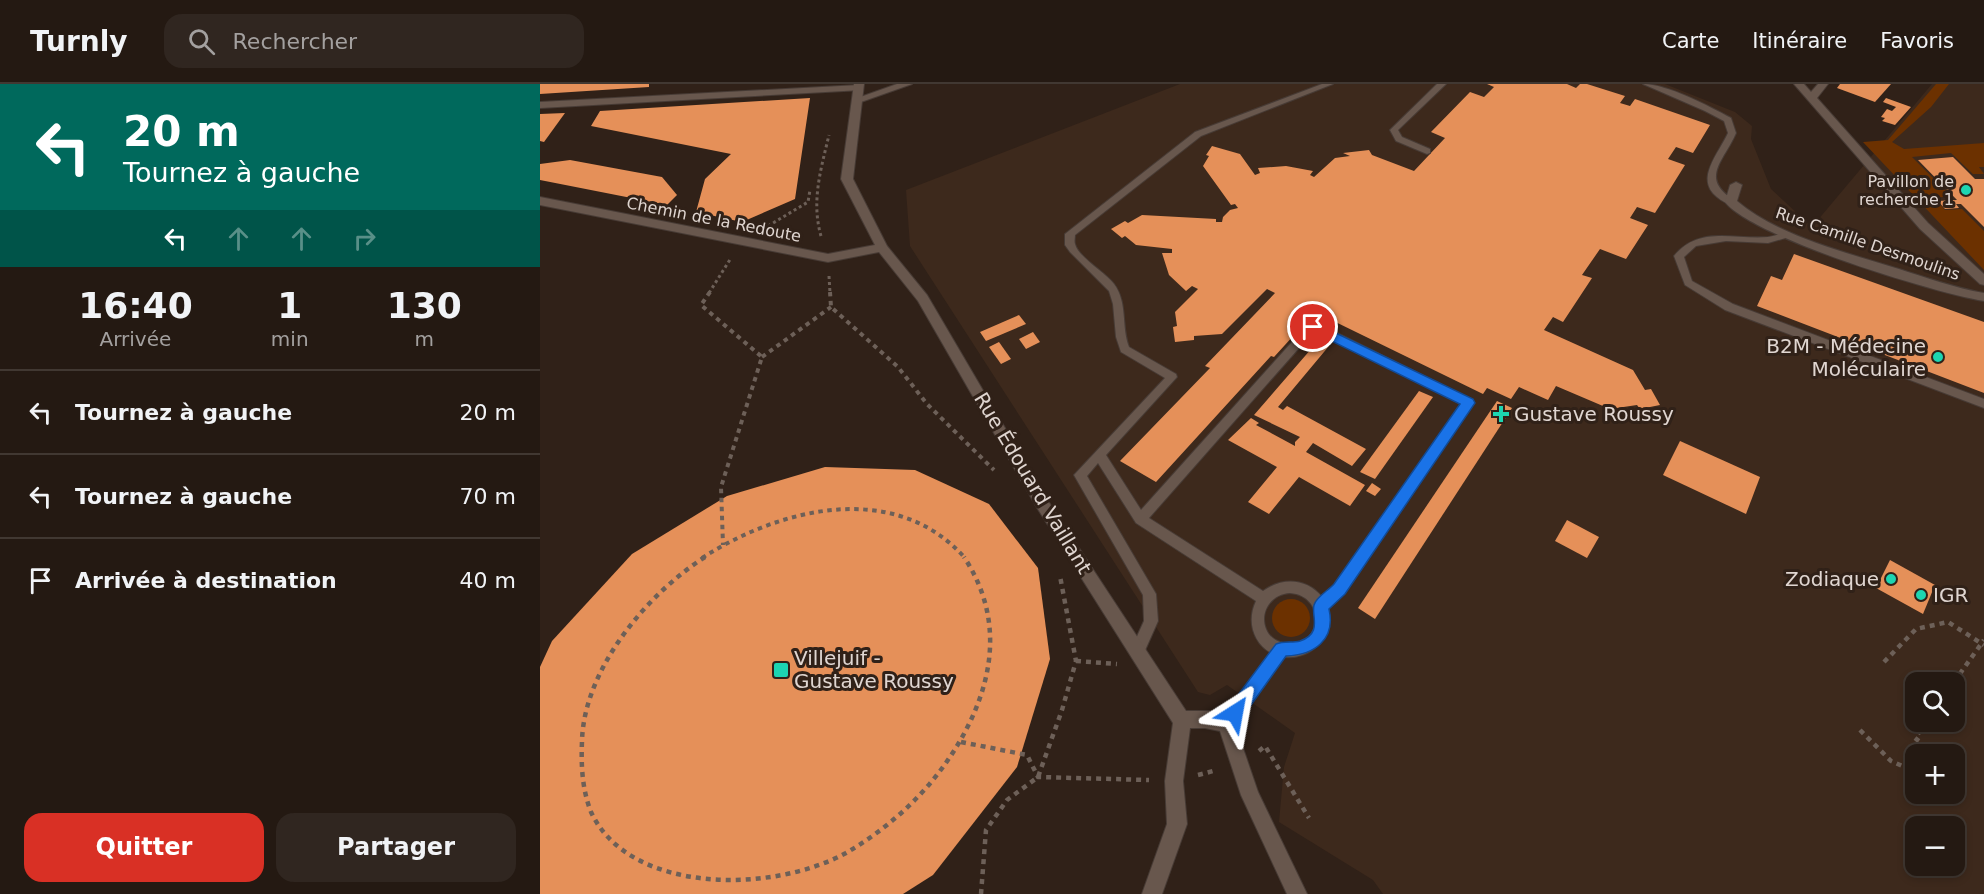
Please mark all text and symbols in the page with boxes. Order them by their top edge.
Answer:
search box [164,14,584,68]
text: Turnly [30,25,128,58]
icon: search [185,25,218,58]
text: Rechercher [233,29,357,54]
text: Carte [1662,29,1719,53]
text: Itinéraire [1752,29,1847,53]
text: Favoris [1880,29,1954,53]
text: 20 m [123,107,240,156]
icon: left [24,108,102,186]
text: Tournez à gauche [123,157,360,188]
place label: Pavillon de recherche 1 [1859,172,1954,209]
marker: Pavillon de recherche 1 [1959,183,1973,197]
street label: Chemin de la Redoute [625,193,803,246]
street label: Rue Camille Desmoulins [1773,203,1962,284]
icon: left [159,222,192,255]
icon: ahead [222,222,255,255]
icon: ahead [285,222,318,255]
icon: right [348,222,381,255]
text: 16:40 [78,285,193,326]
text: 1 [277,285,302,326]
text: 130 [387,285,462,326]
pin [1287,301,1338,352]
icon: arrive [1296,310,1329,343]
text: Arrivée [100,327,171,351]
text: min [271,327,309,351]
text: m [415,327,434,351]
place label: B2M - Médecine Moléculaire [1766,334,1926,381]
marker: B2M - Médecine Moléculaire [1931,350,1945,364]
street label: Rue Édouard Vaillant [969,388,1097,578]
icon: left [24,396,57,429]
text: Tournez à gauche [75,400,292,425]
text: 20 m [460,400,516,425]
place label: Gustave Roussy [1514,402,1674,426]
marker: Gustave Roussy [1492,405,1510,423]
icon: left [24,480,57,513]
text: Tournez à gauche [75,484,292,509]
text: 70 m [460,484,516,509]
icon: arrive [24,564,57,597]
place label: Zodiaque [1785,567,1879,591]
text: Arrivée à destination [75,568,337,593]
text: 40 m [460,568,516,593]
marker: Zodiaque [1884,572,1898,586]
place label: IGR [1933,583,1968,607]
marker: IGR [1914,588,1928,602]
place label: Villejuif - Gustave Roussy [794,646,954,693]
marker: Villejuif - Gustave Roussy [772,661,790,679]
map controls [1905,672,1965,876]
button: search [1905,672,1965,732]
position arrow [1203,681,1267,745]
button: + [1905,744,1965,804]
button: Quitter [24,813,264,882]
button: Partager [276,813,516,882]
button: − [1905,816,1965,876]

